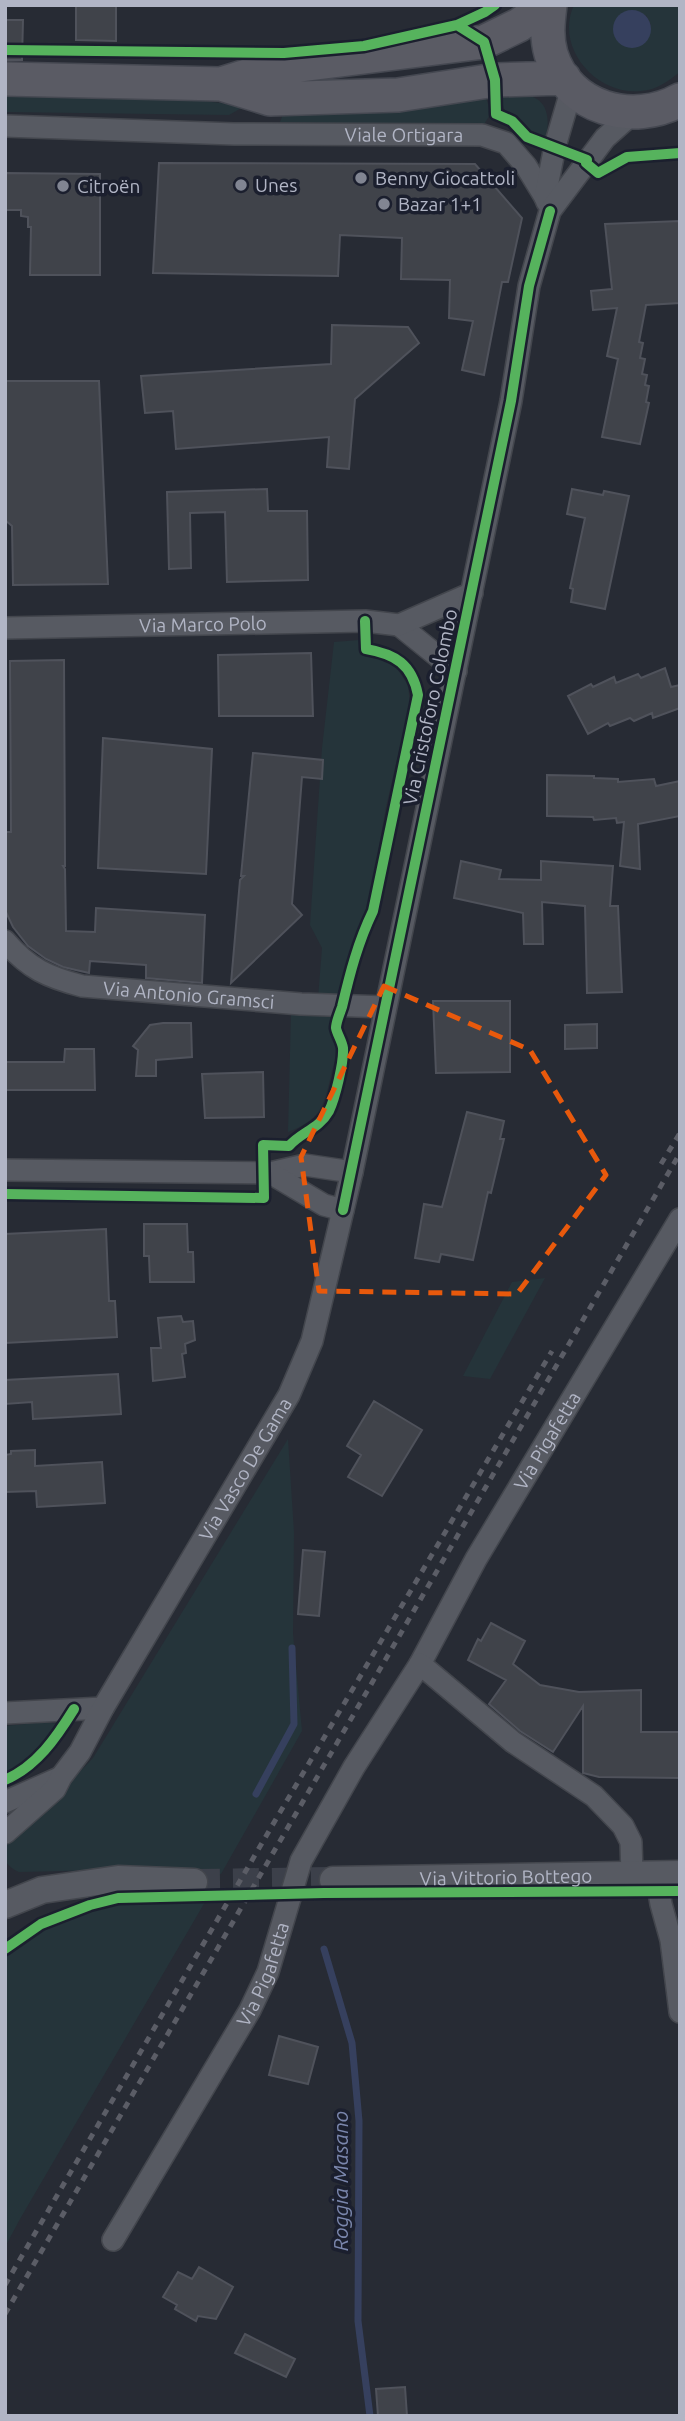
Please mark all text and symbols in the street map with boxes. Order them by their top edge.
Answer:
street label: Viale Ortigara [344,123,463,146]
place label: Benny Giocattoli [375,167,515,189]
marker: Benny Giocattoli [353,170,369,186]
place label: Unes [255,174,298,196]
place label: Citroën [77,175,140,197]
marker: Unes [233,177,249,193]
marker: Citroën [55,178,71,194]
place label: Bazar 1+1 [398,193,482,215]
marker: Bazar 1+1 [376,196,392,212]
street label: Via Cristoforo Colombo [398,607,462,807]
street label: Via Marco Polo [139,612,267,636]
street label: Via Antonio Gramsci [102,977,275,1013]
street label: Via Pigafetta [509,1388,585,1494]
street label: Via Vasco De Gama [194,1394,296,1544]
street label: Via Vittorio Bottego [419,1865,593,1890]
street label: Via Pigafetta [232,1919,293,2030]
water label: Roggia Masano [328,2111,352,2251]

